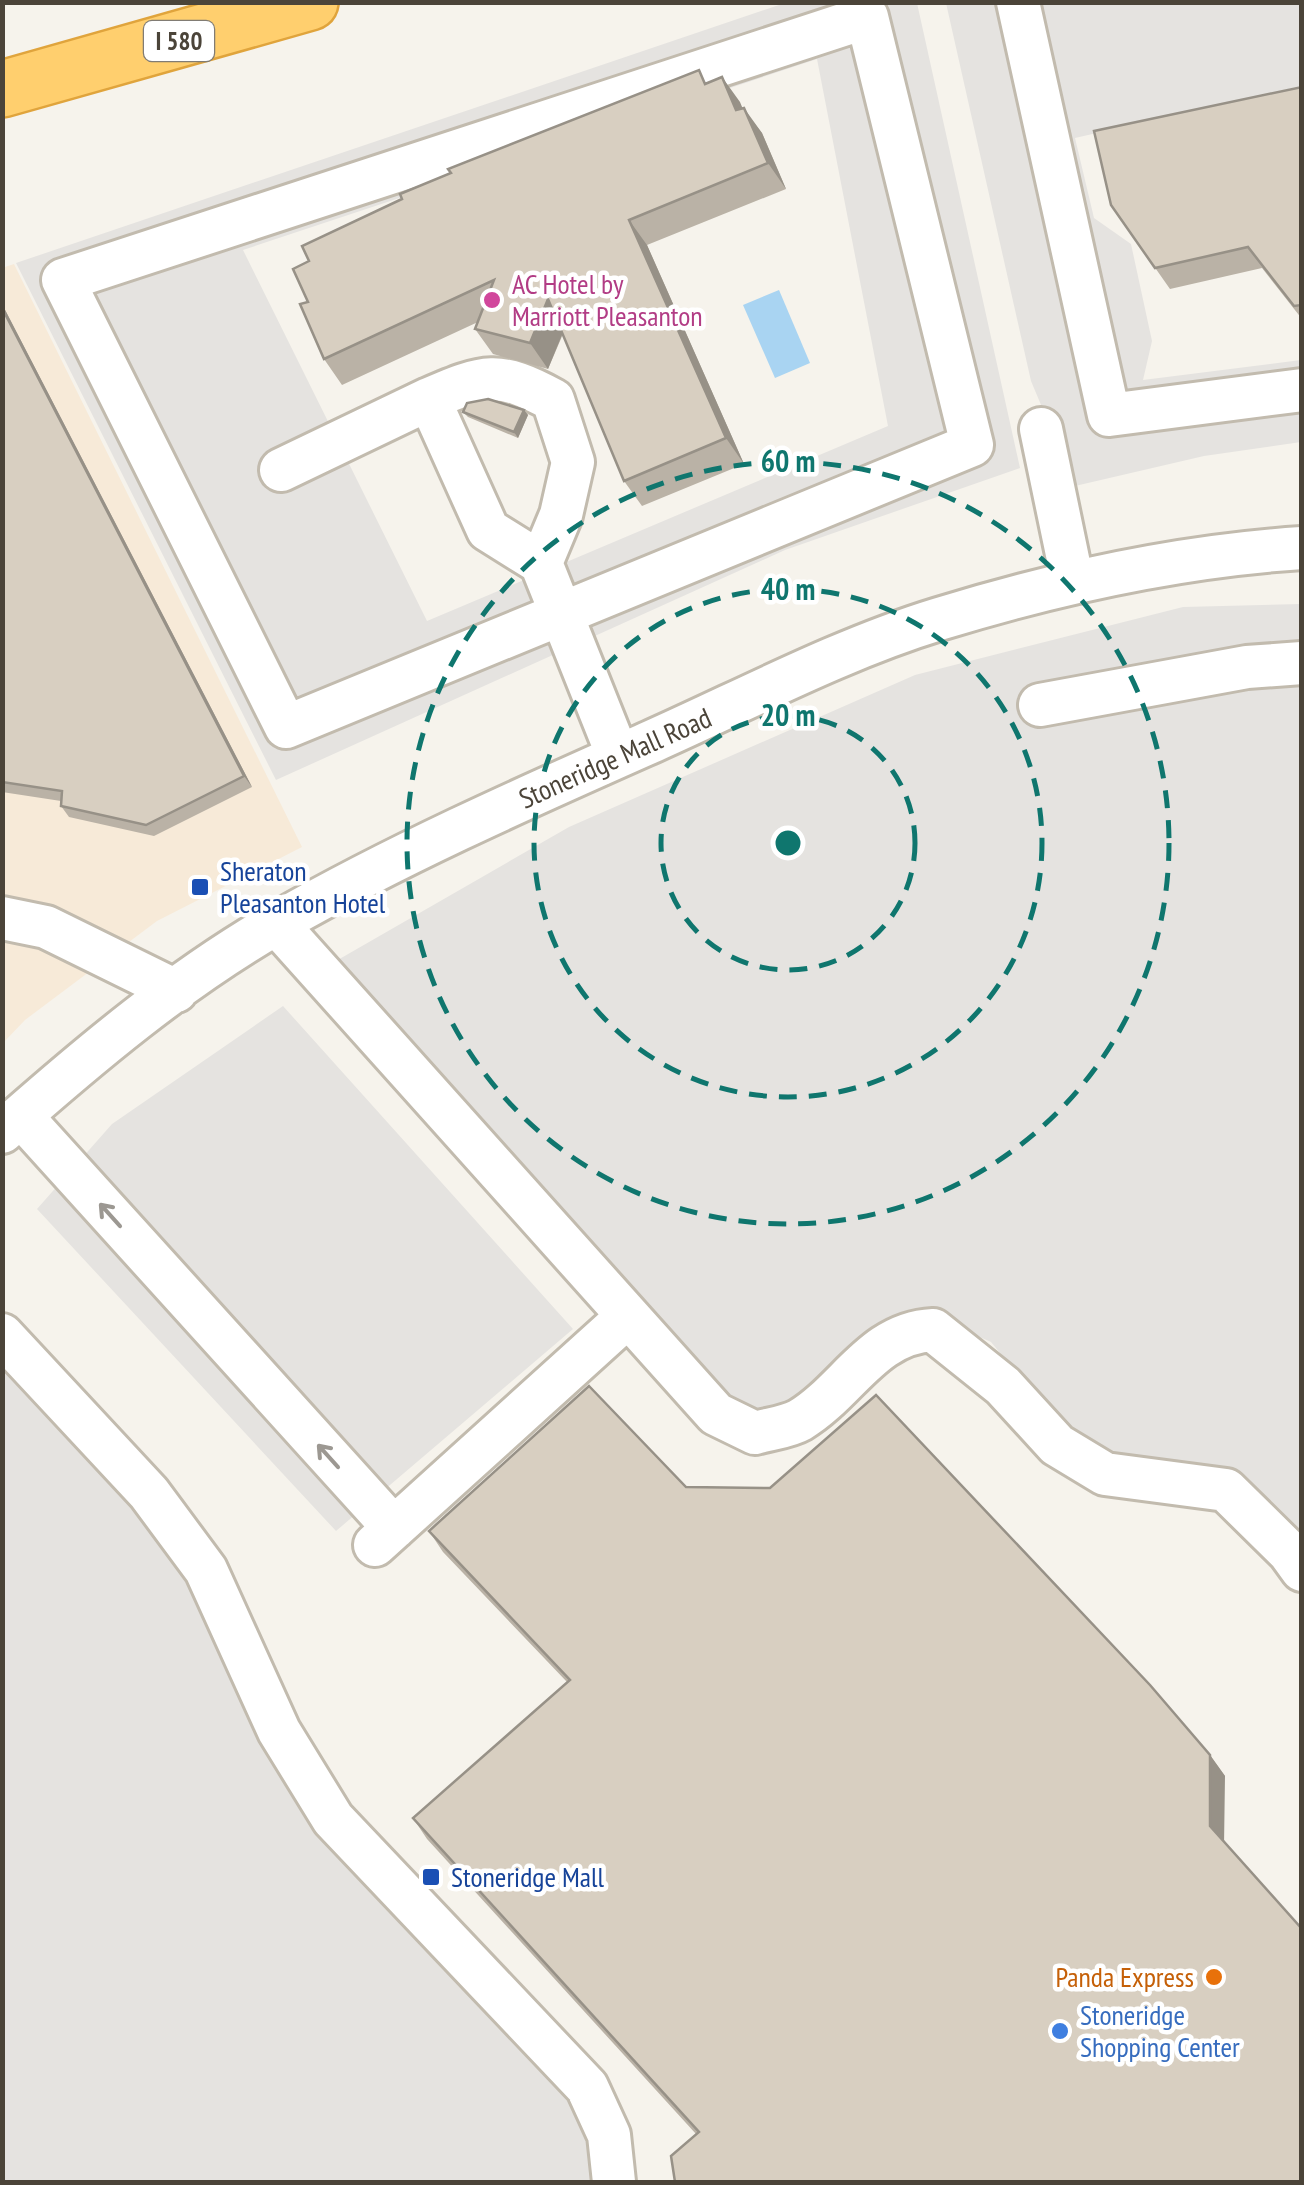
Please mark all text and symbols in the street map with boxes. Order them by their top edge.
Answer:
road number: I 580 [144,21,214,61]
place label: AC Hotel by Marriott Pleasanton [512,265,703,334]
marker: AC Hotel by Marriott Pleasanton [481,289,503,311]
text: 60 m [761,441,815,480]
text: 40 m [761,569,815,608]
text: 20 m [761,695,815,734]
street label: Stoneridge Mall Road [513,699,717,816]
centre of rings [770,825,806,861]
place label: Sheraton Pleasanton Hotel [220,852,386,921]
marker: Sheraton Pleasanton Hotel [189,876,211,898]
one-way arrow [99,1203,122,1228]
one-way arrow [317,1444,340,1469]
place label: Stoneridge Mall [451,1858,604,1895]
marker: Stoneridge Mall [420,1866,442,1888]
place label: Panda Express [1055,1958,1194,1995]
marker: Panda Express [1203,1966,1225,1988]
place label: Stoneridge Shopping Center [1080,1996,1240,2065]
marker: Stoneridge Shopping Center [1049,2020,1071,2042]

